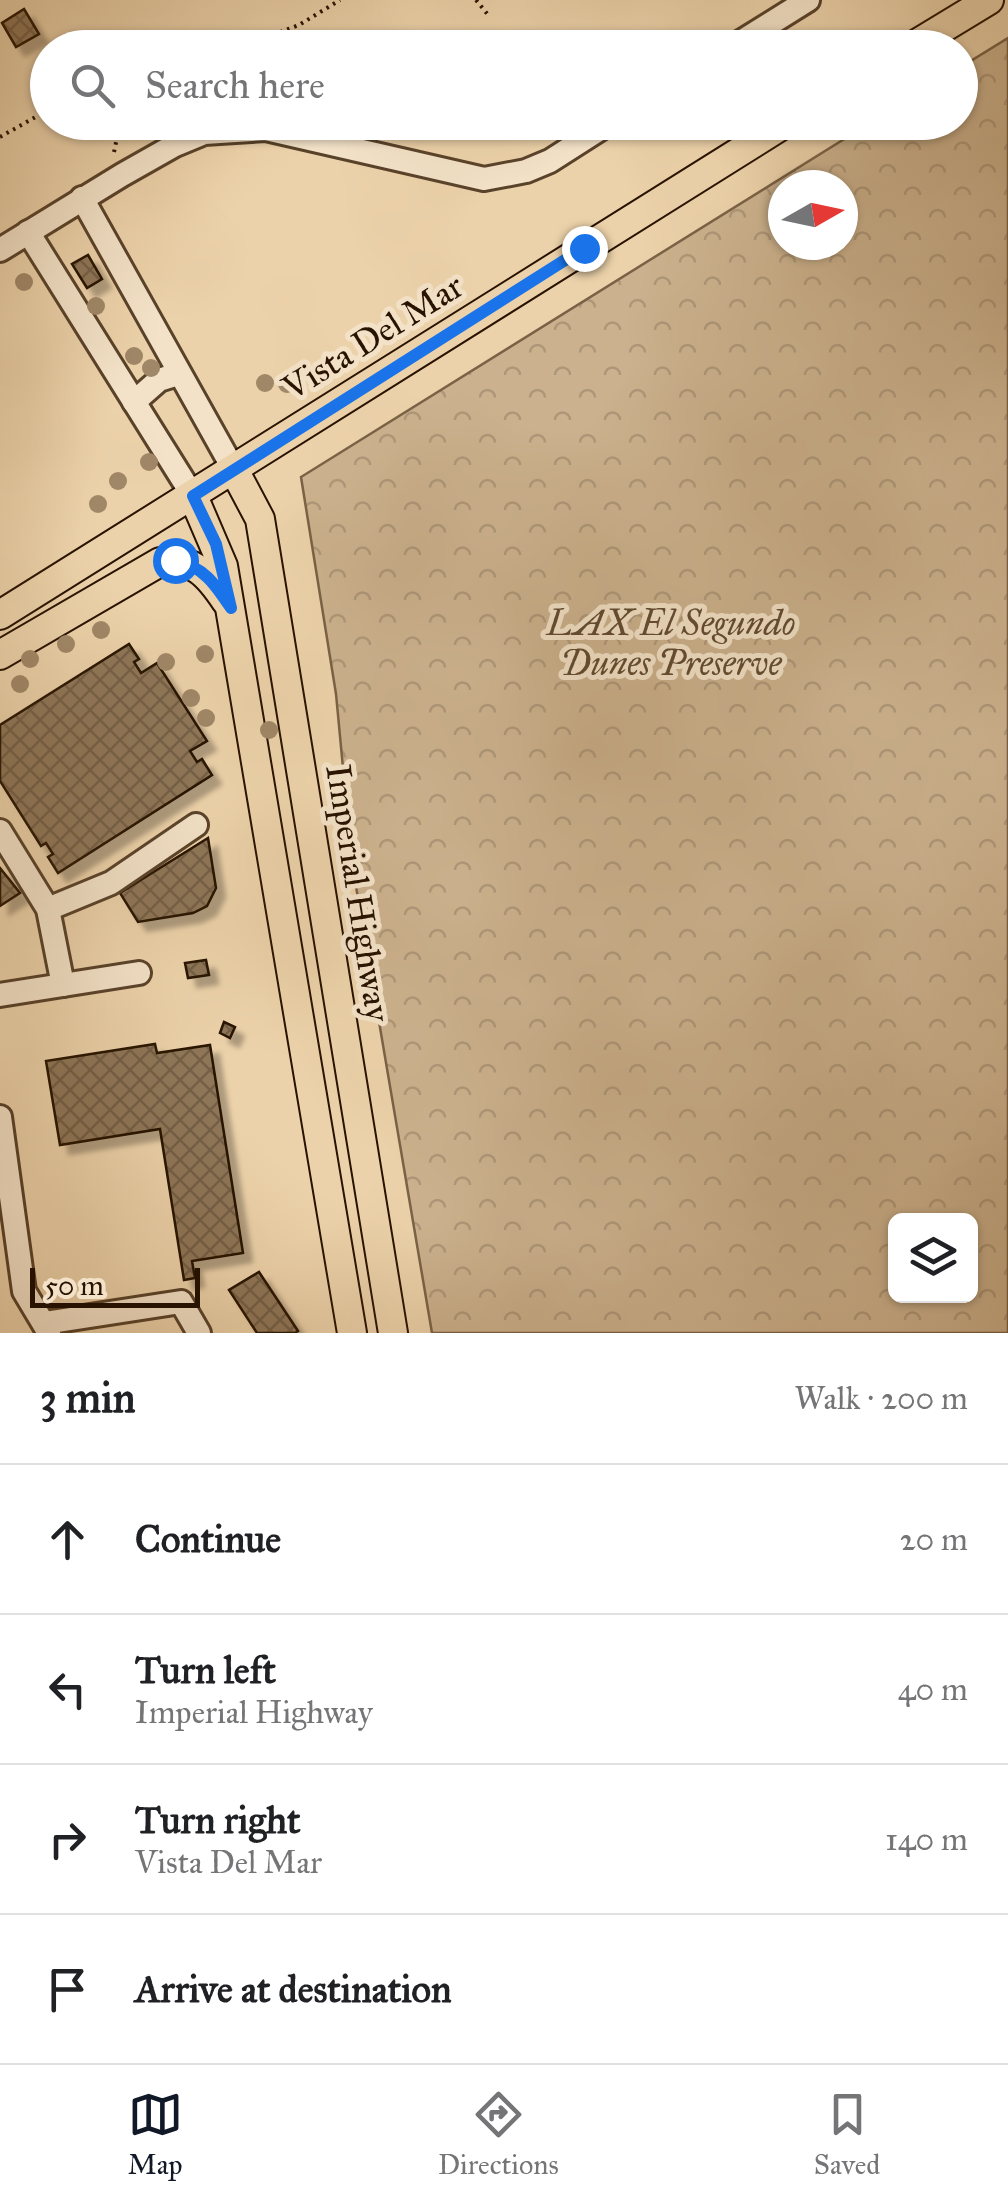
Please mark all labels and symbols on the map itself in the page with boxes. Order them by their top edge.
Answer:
north arrow [768,170,858,260]
route end [562,226,608,272]
street label: Vista Del Mar [274,264,472,410]
route start [153,538,199,584]
park label: LAX El Segundo Dunes Preserve [545,602,795,685]
street label: Imperial Highway [316,761,400,1025]
scale bar [30,1263,200,1308]

